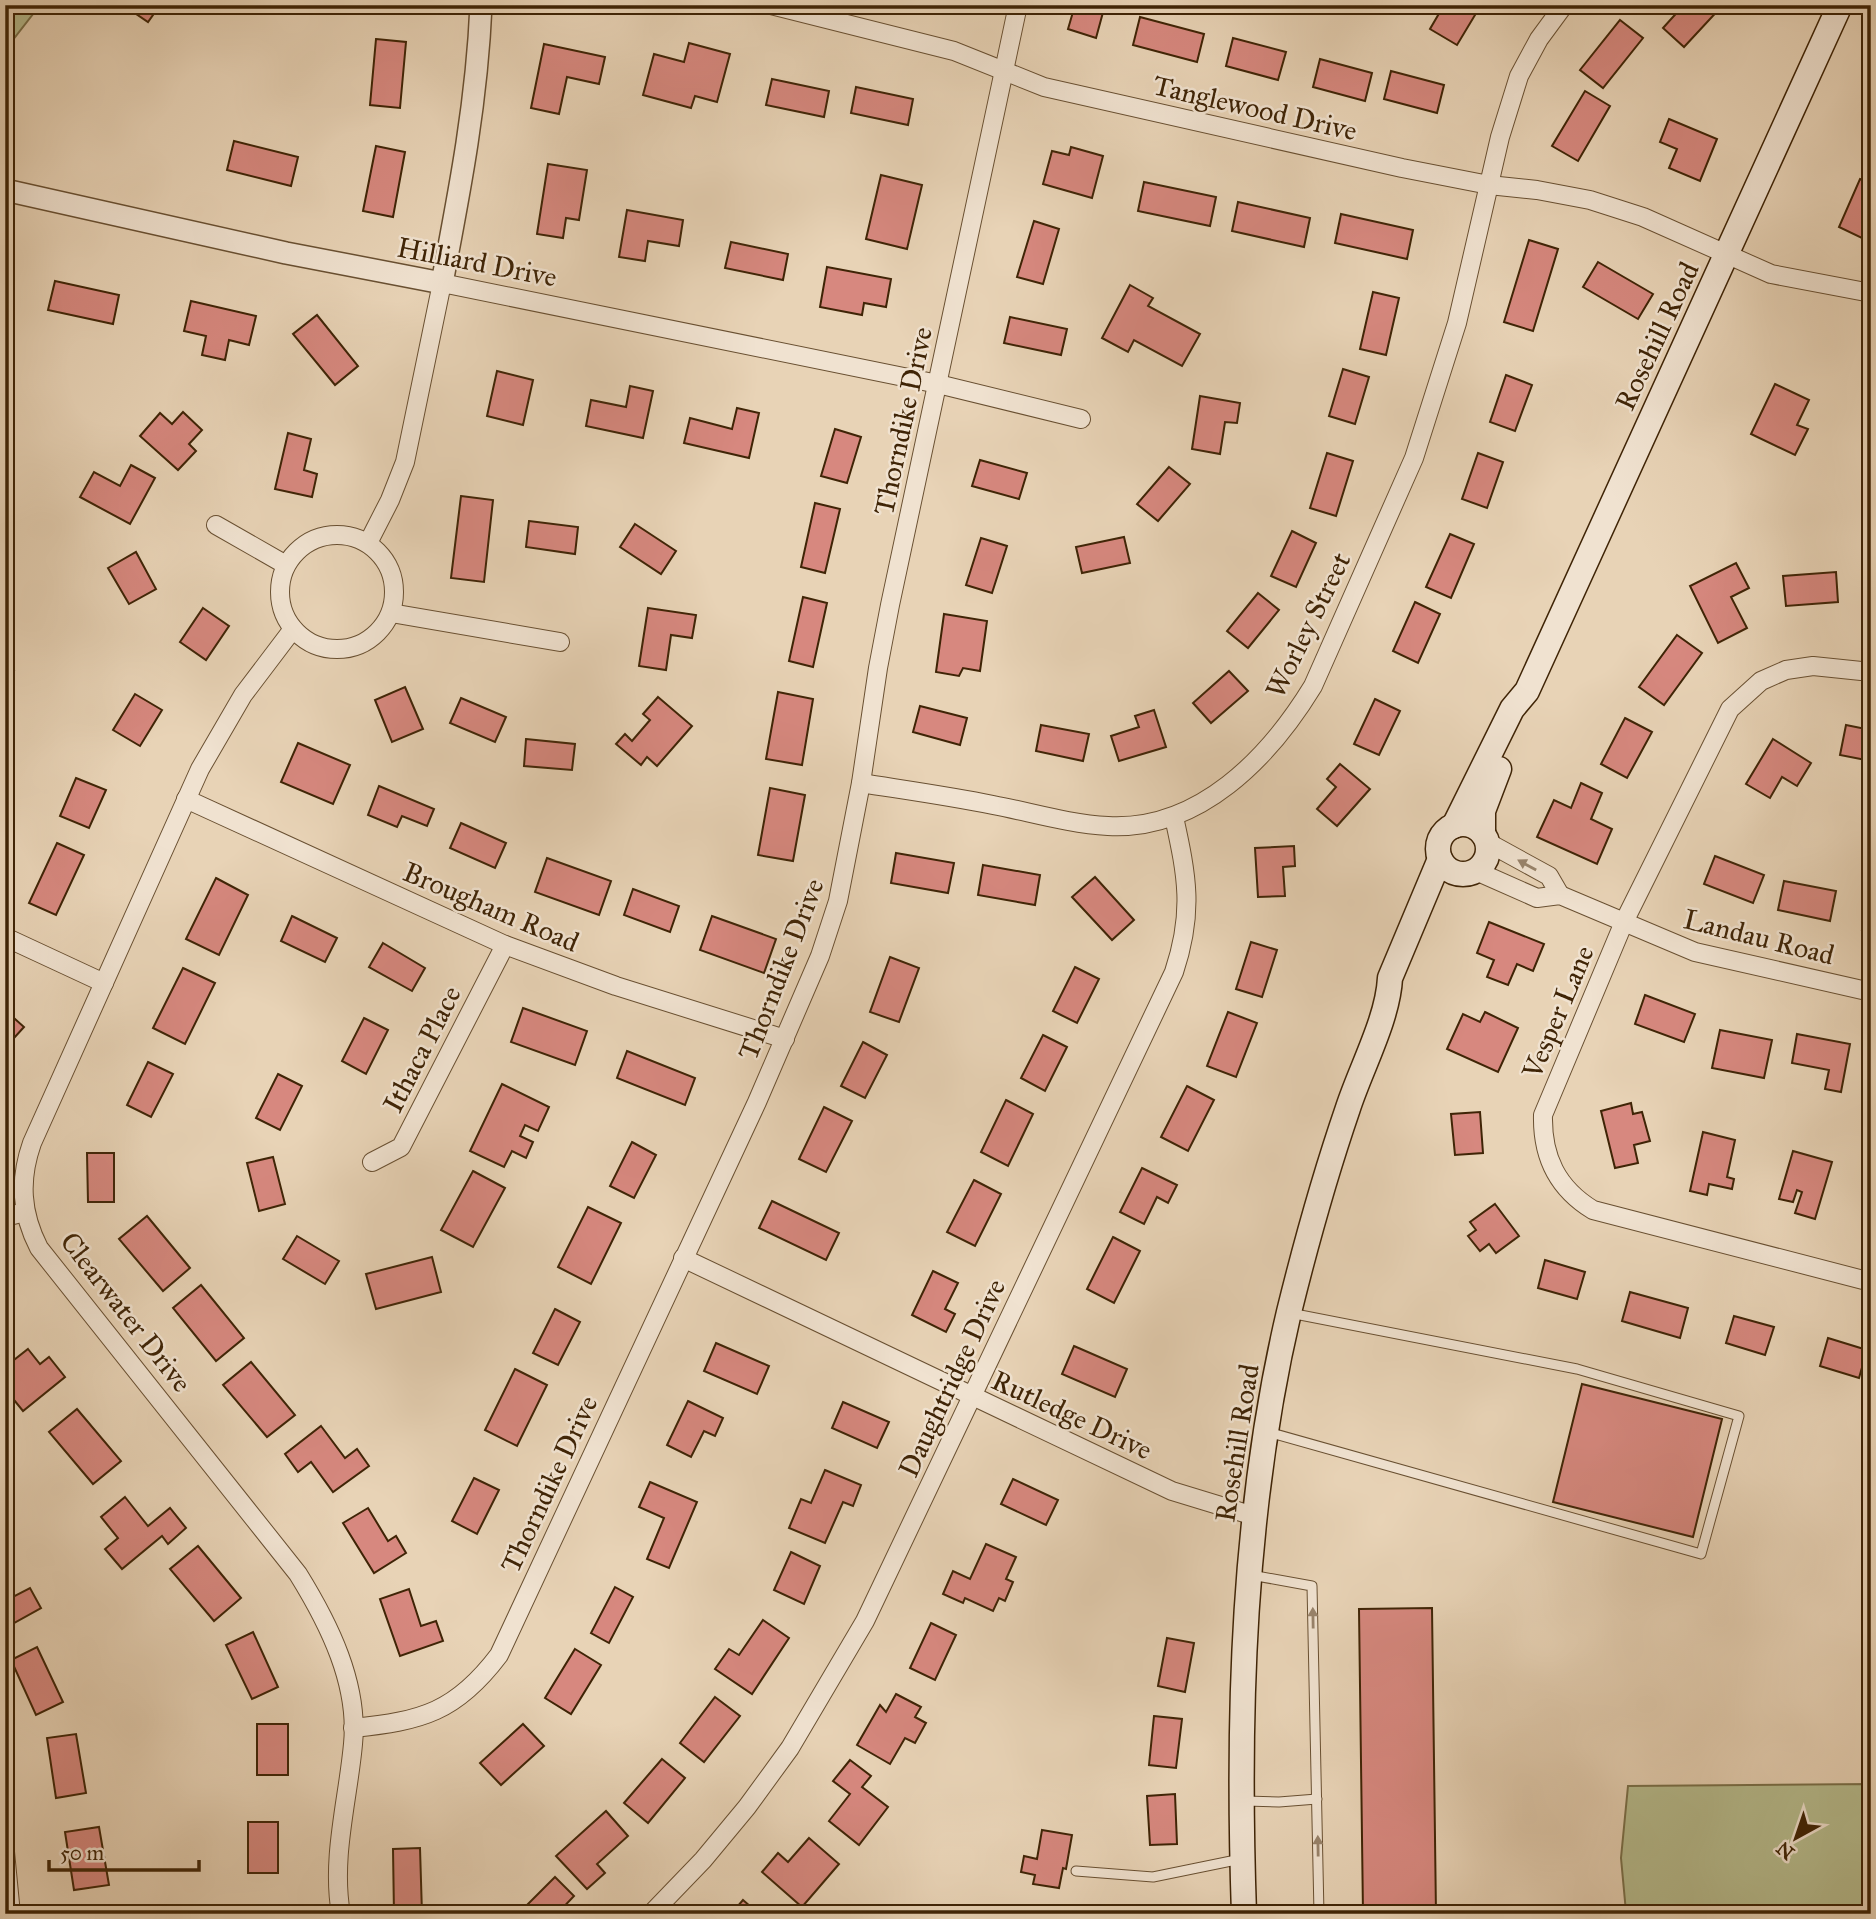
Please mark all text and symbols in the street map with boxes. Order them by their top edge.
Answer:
street label: Tanglewood Drive [1150,68,1360,148]
street label: Hilliard Drive [394,229,560,295]
street label: Rosehill Road [1607,256,1707,416]
street label: Thorndike Drive [866,324,940,518]
street label: Worley Street [1258,546,1358,704]
street label: Brougham Road [398,854,584,960]
one-way arrow [1517,859,1537,870]
street label: Thorndike Drive [730,873,832,1065]
street label: Landau Road [1680,901,1838,973]
street label: Vesper Lane [1514,940,1602,1085]
street label: Ithaca Place [375,980,469,1118]
street label: Clearwater Drive [53,1225,199,1399]
street label: Daughtridge Drive [891,1273,1013,1483]
street label: Rosehill Road [1207,1361,1267,1525]
street label: Rutledge Drive [986,1363,1158,1467]
street label: Thorndike Drive [493,1390,605,1578]
one-way arrow [1307,1607,1318,1629]
north arrow [1760,1804,1830,1874]
scale bar [49,1828,200,1872]
one-way arrow [1312,1834,1324,1856]
text: N [1772,1837,1799,1865]
text: 50 m [60,1840,105,1866]

